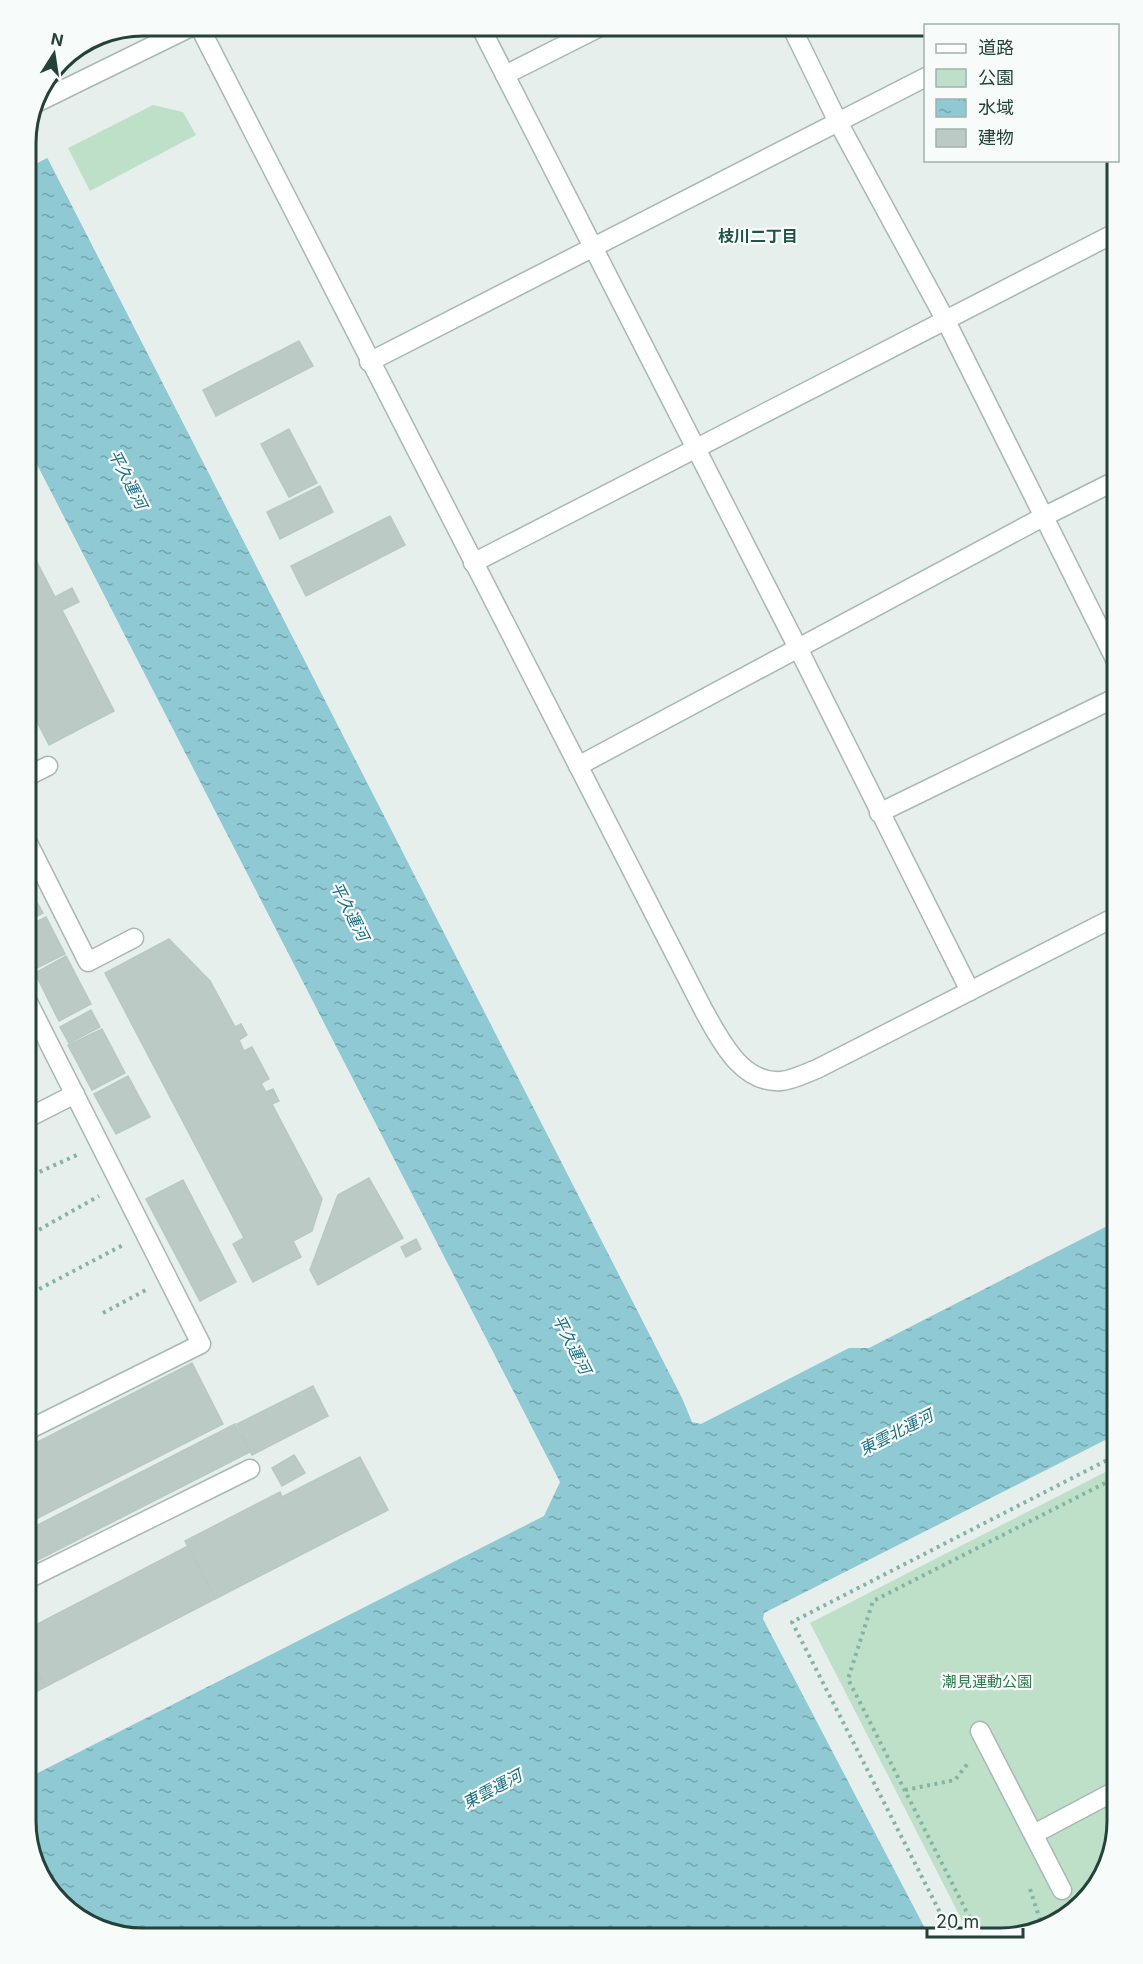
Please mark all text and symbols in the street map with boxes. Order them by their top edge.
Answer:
north arrow [24,24,84,84]
legend [924,24,1119,162]
text: N [49,28,65,50]
text: 道路 [978,37,1014,58]
text: 公園 [978,67,1014,88]
text: 水域 [978,97,1014,118]
text: 建物 [978,127,1014,148]
district label: 枝川二丁目 [718,226,798,246]
water label: 平久運河 [105,446,153,515]
water label: 平久運河 [327,878,375,947]
water label: 平久運河 [549,1311,597,1380]
water label: 東雲北運河 [856,1404,939,1459]
park label: 潮見運動公園 [942,1672,1032,1691]
water label: 東雲運河 [459,1764,528,1813]
scale bar [927,1901,1023,1939]
text: 20 m [936,1911,979,1932]

